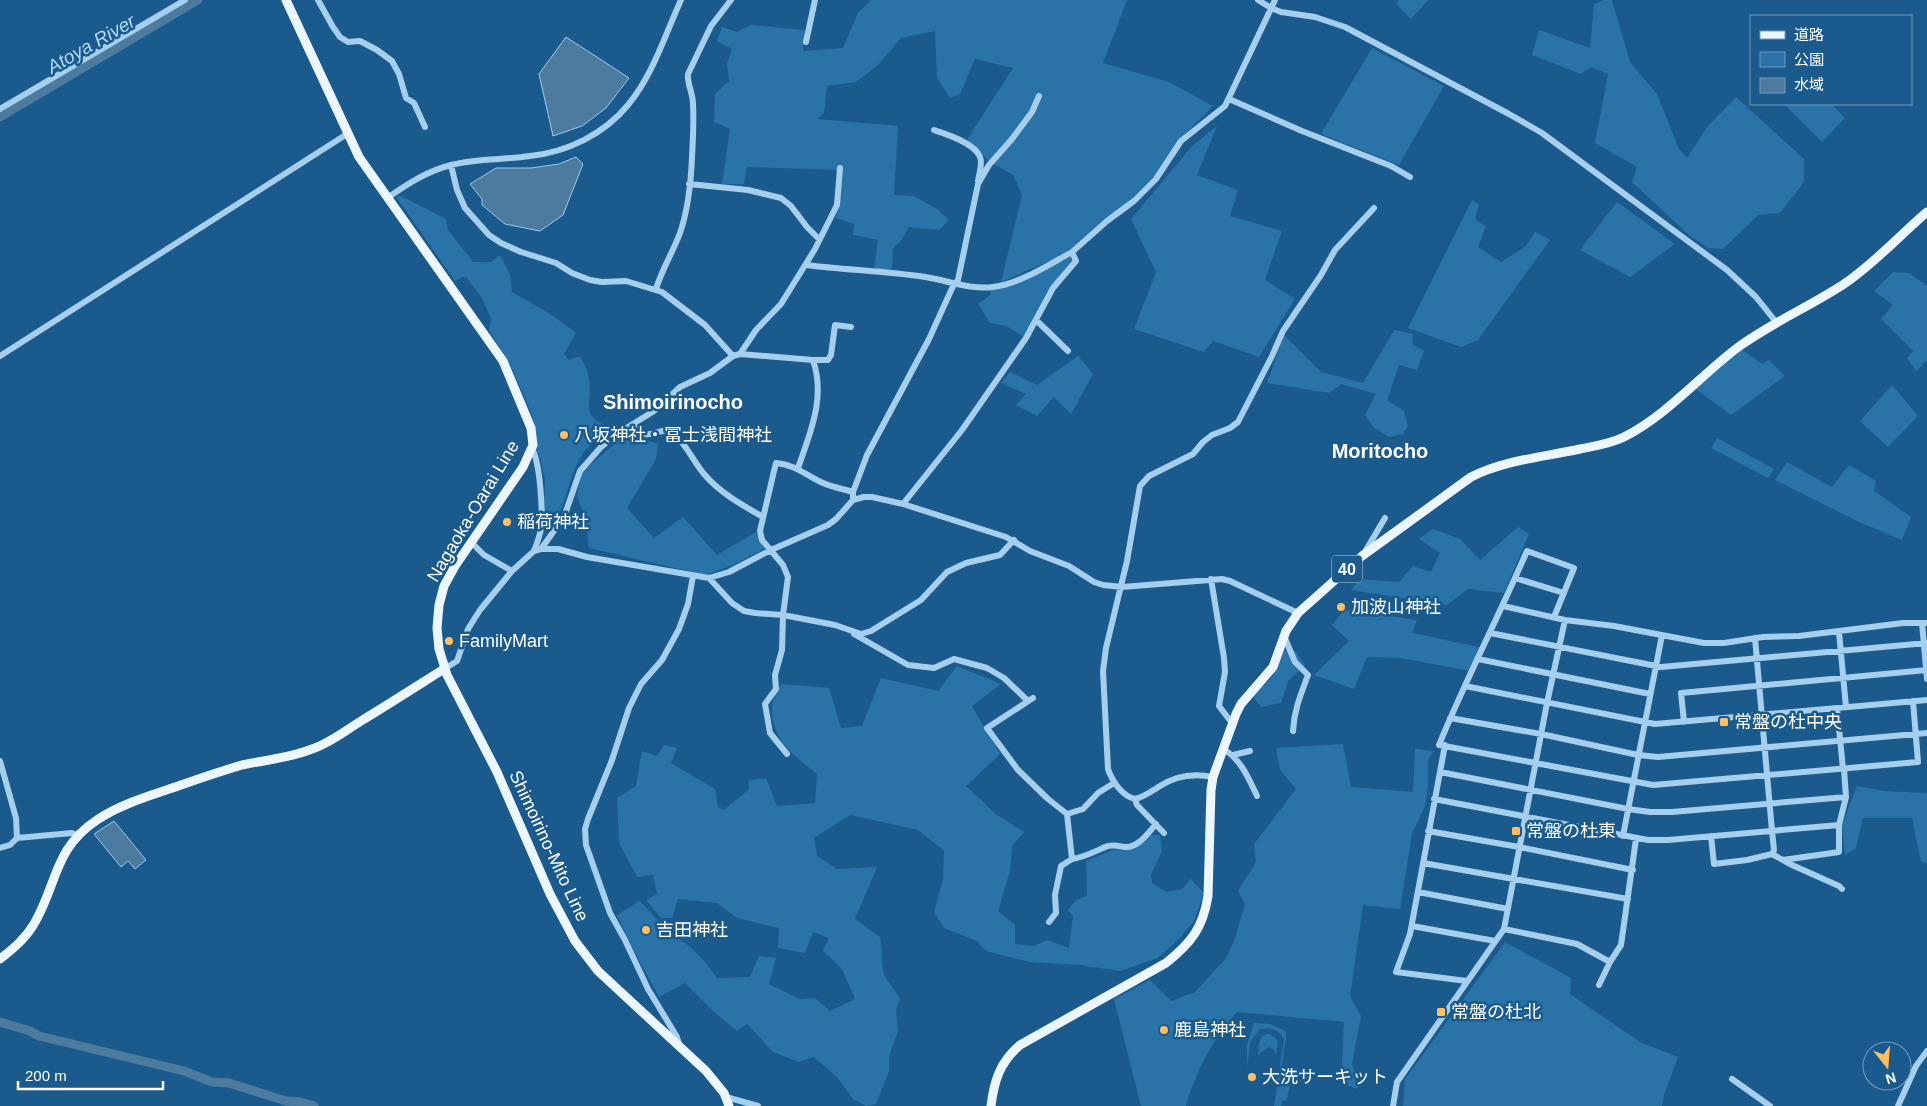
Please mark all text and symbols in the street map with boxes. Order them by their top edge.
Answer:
water label: Atoya River [42,10,139,78]
legend [1750,15,1912,105]
text: 道路 [1794,26,1824,43]
text: 公園 [1794,51,1824,68]
text: 水域 [1794,76,1824,93]
district label: Shimoirinocho [603,391,743,413]
place label: 八坂神社・冨士浅間神社 [574,425,772,445]
marker: 八坂神社・冨士浅間神社 [558,429,570,441]
street label: Nagaoka-Oarai Line [423,437,523,585]
district label: Moritocho [1332,440,1428,462]
place label: 稲荷神社 [517,512,589,532]
marker: 稲荷神社 [501,516,513,528]
road number: 40 [1332,556,1362,582]
place label: 加波山神社 [1351,597,1441,617]
marker: 加波山神社 [1335,601,1347,613]
place label: FamilyMart [459,631,548,651]
marker: FamilyMart [443,635,455,647]
place label: 常盤の杜中央 [1734,712,1842,732]
marker: 常盤の杜中央 [1718,716,1730,728]
street label: Shimoirino-Mito Line [505,767,593,925]
place label: 常盤の杜東 [1526,821,1616,841]
marker: 常盤の杜東 [1510,825,1522,837]
place label: 吉田神社 [656,920,728,940]
marker: 吉田神社 [640,924,652,936]
place label: 常盤の杜北 [1451,1002,1541,1022]
marker: 常盤の杜北 [1435,1006,1447,1018]
place label: 鹿島神社 [1174,1020,1246,1040]
marker: 鹿島神社 [1158,1024,1170,1036]
north arrow [1862,1041,1912,1091]
scale bar [18,1058,162,1090]
text: 200 m [25,1067,67,1084]
place label: 大洗サーキット [1262,1067,1388,1087]
text: N [1884,1069,1898,1088]
marker: 大洗サーキット [1246,1071,1258,1083]

